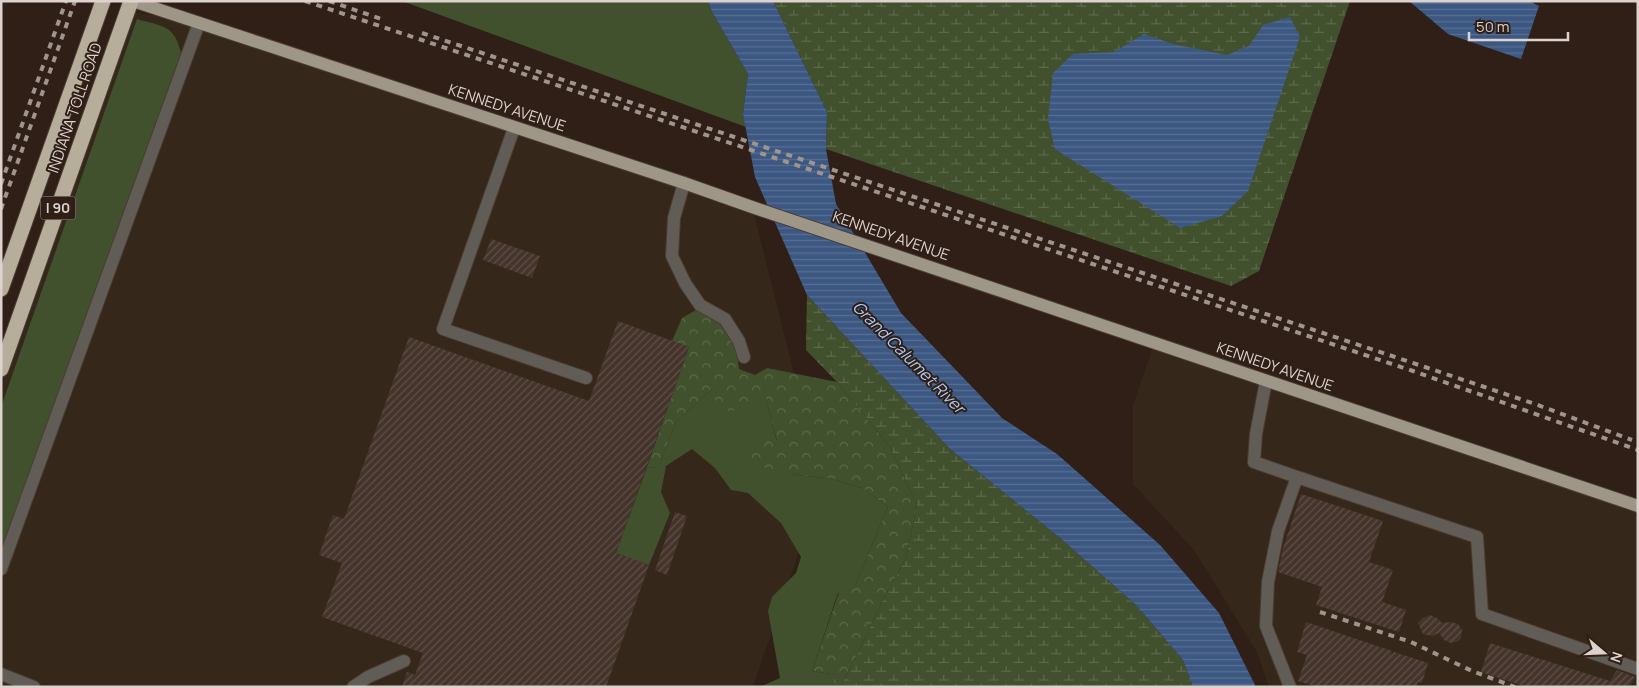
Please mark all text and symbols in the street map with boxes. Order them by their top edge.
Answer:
scale bar [1469,10,1568,42]
text: 50 m [1476,16,1510,37]
street label: INDIANA TOLL ROAD [42,40,107,176]
street label: KENNEDY AVENUE [446,79,569,136]
road number: I 90 [40,197,76,220]
street label: KENNEDY AVENUE [830,206,952,265]
water label: Grand Calumet River [848,296,972,420]
street label: KENNEDY AVENUE [1214,337,1336,396]
north arrow [1579,628,1629,678]
text: N [1606,650,1627,665]

